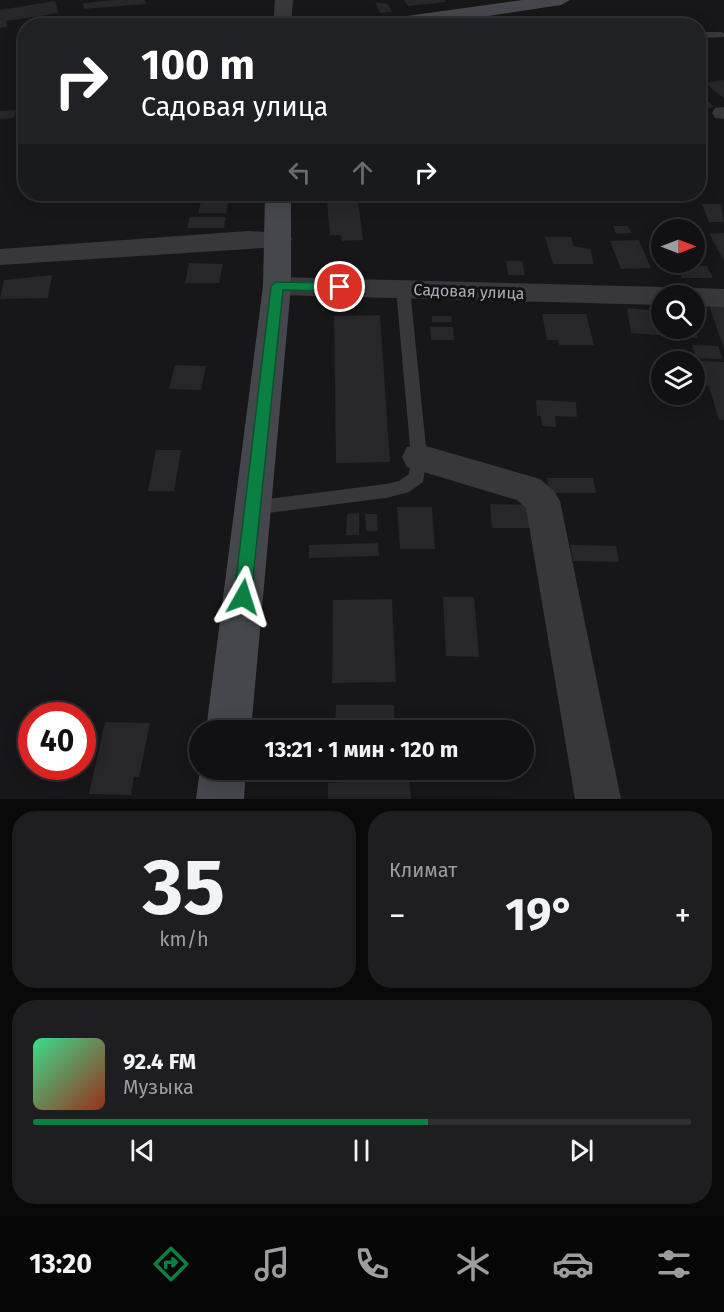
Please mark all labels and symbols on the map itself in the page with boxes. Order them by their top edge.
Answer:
north arrow [651,219,705,273]
pin [314,261,365,312]
street label: Садовая улица [413,280,525,303]
position arrow [211,565,275,629]
speed limit sign: 40 [18,702,96,780]

